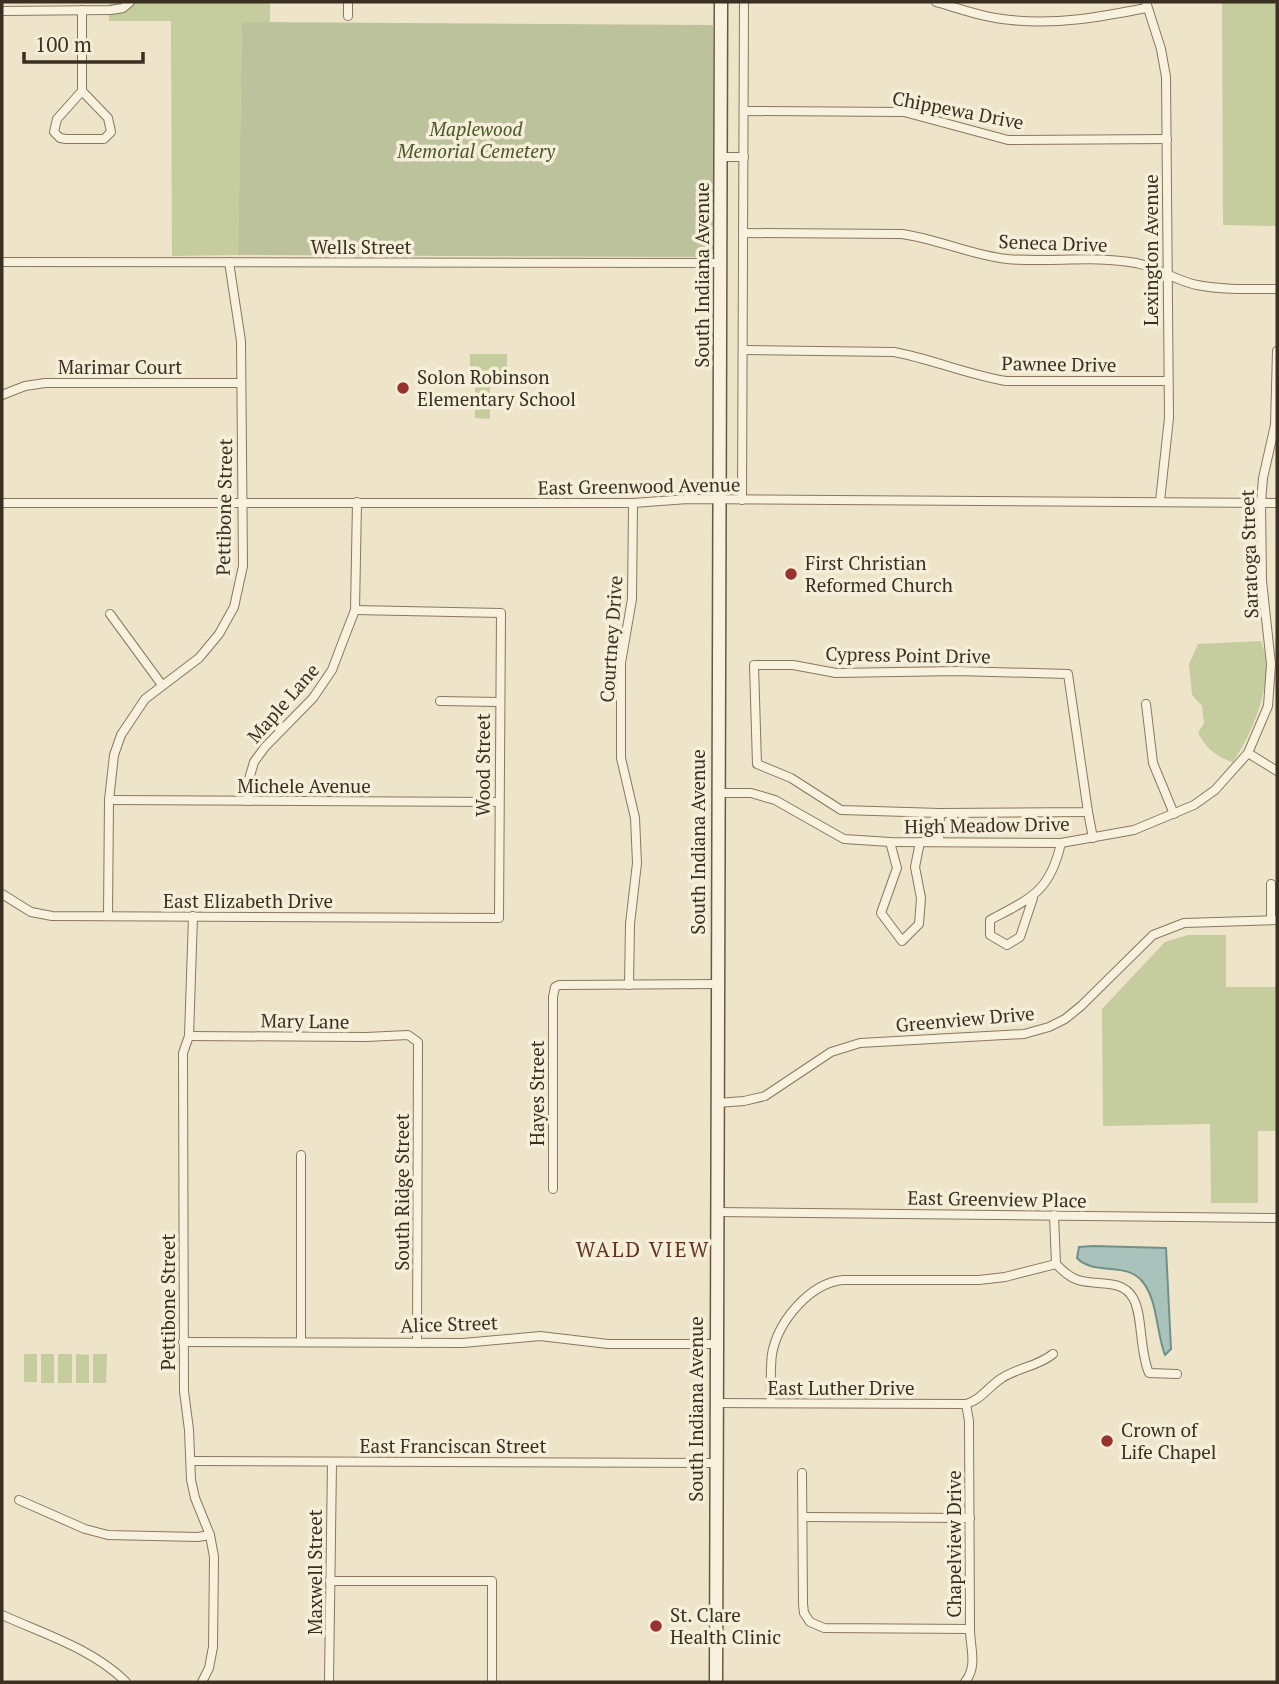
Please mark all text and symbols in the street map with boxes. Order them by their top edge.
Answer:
scale bar [24,21,144,65]
text: 100 m [35,30,92,58]
street label: Chippewa Drive [890,85,1026,135]
park label: Maplewood Memorial Cemetery [396,116,556,163]
street label: Lexington Avenue [1138,174,1163,326]
street label: South Indiana Avenue [689,182,714,368]
street label: Seneca Drive [998,228,1108,257]
street label: Wells Street [310,234,412,259]
street label: Pawnee Drive [1001,350,1117,377]
street label: Marimar Court [58,354,182,379]
place label: Solon Robinson Elementary School [417,364,576,411]
marker: Solon Robinson Elementary School [395,380,411,396]
street label: Pettibone Street [210,438,237,576]
street label: East Greenwood Avenue [537,471,741,500]
street label: Saratoga Street [1234,489,1263,619]
place label: First Christian Reformed Church [805,550,953,597]
marker: First Christian Reformed Church [783,566,799,582]
street label: Courtney Drive [594,574,627,703]
street label: Cypress Point Drive [825,641,991,668]
street label: Maple Lane [241,658,324,748]
street label: Wood Street [470,713,495,817]
street label: South Indiana Avenue [685,749,710,935]
street label: Michele Avenue [237,773,371,798]
street label: High Meadow Drive [904,811,1070,838]
street label: East Elizabeth Drive [163,888,333,913]
street label: Greenview Drive [894,1000,1035,1037]
street label: Mary Lane [260,1007,350,1034]
street label: Hayes Street [524,1040,549,1146]
street label: South Ridge Street [389,1113,414,1271]
street label: East Greenview Place [907,1184,1087,1213]
street label: Pettibone Street [155,1233,180,1371]
district label: WALD VIEW [576,1235,710,1263]
street label: Alice Street [400,1309,498,1338]
street label: South Indiana Avenue [683,1316,708,1502]
street label: East Luther Drive [768,1375,914,1400]
place label: Crown of Life Chapel [1121,1417,1217,1464]
street label: East Franciscan Street [360,1433,546,1458]
marker: Crown of Life Chapel [1099,1433,1115,1449]
street label: Chapelview Drive [941,1470,966,1618]
street label: Maxwell Street [302,1509,327,1635]
place label: St. Clare Health Clinic [670,1602,781,1649]
marker: St. Clare Health Clinic [648,1618,664,1634]

